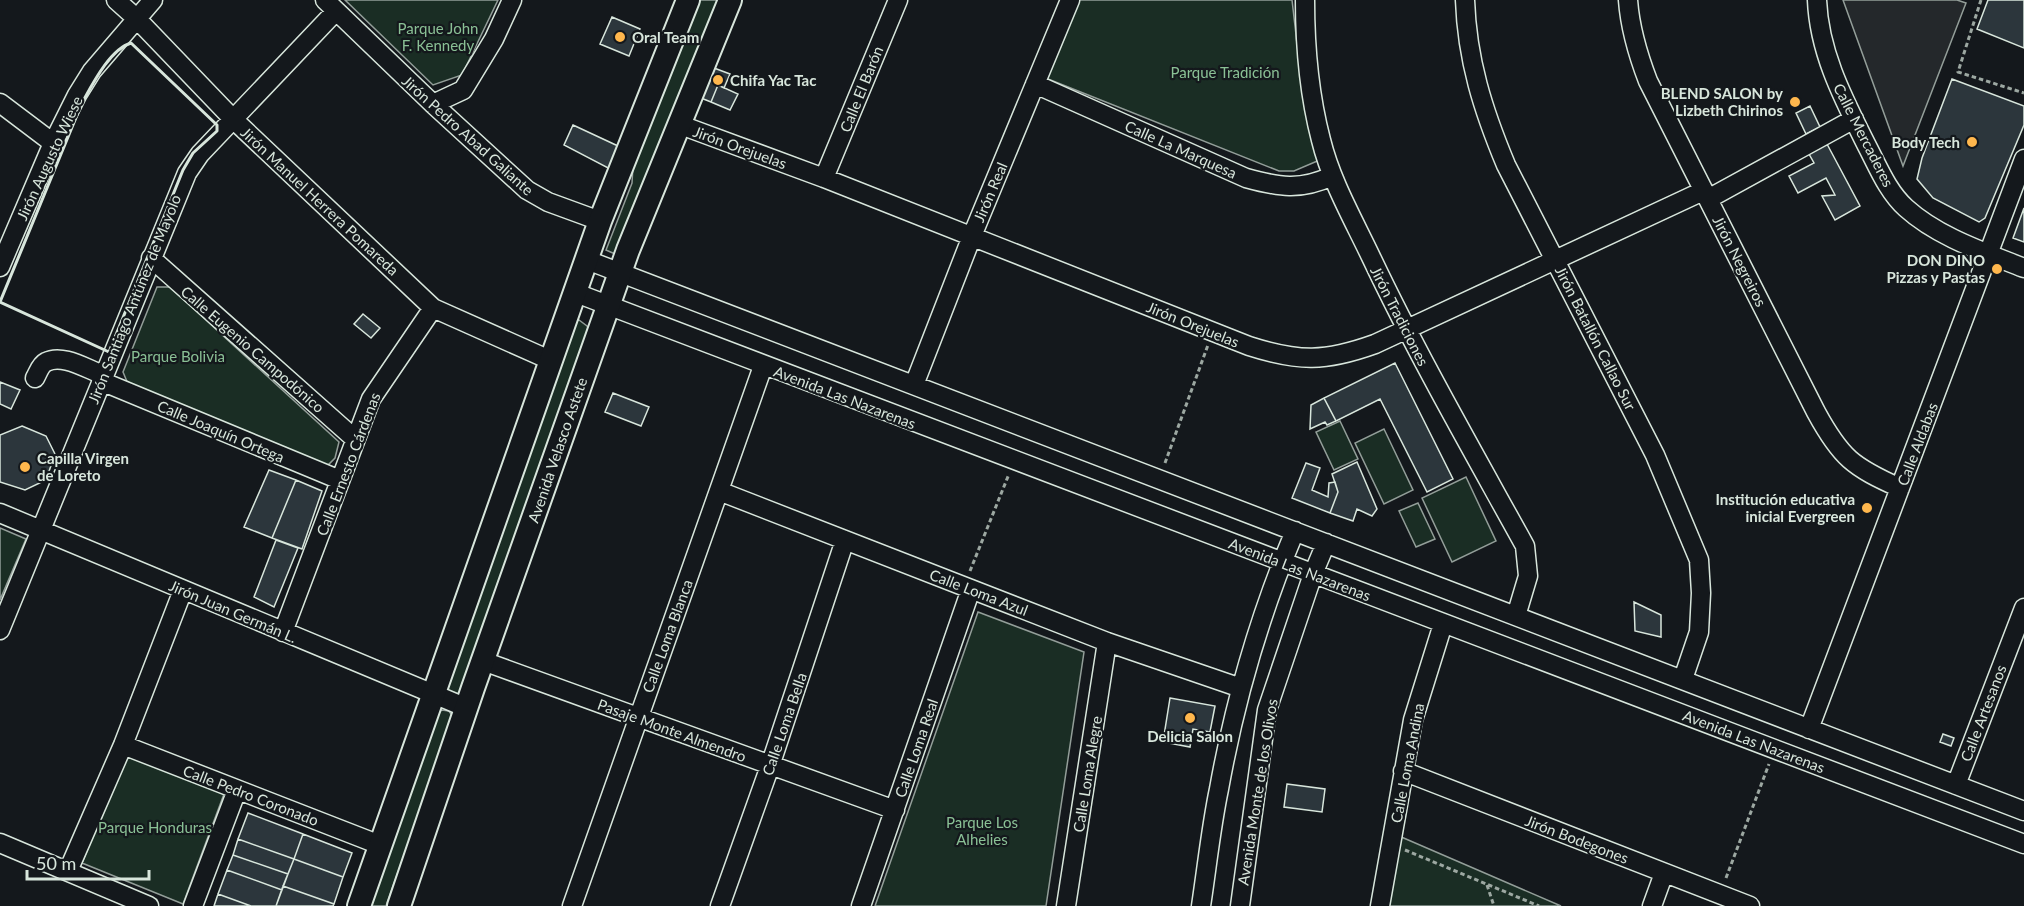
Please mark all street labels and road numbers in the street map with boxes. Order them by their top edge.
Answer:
street label: Calle El Barón [836,43,886,135]
street label: Jirón Pedro Abad Galiante [399,71,537,199]
street label: Calle Mercaderes [1830,80,1898,190]
street label: Jirón Augusto Wiese [12,93,86,223]
street label: Calle La Marquesa [1122,116,1240,182]
street label: Jirón Orejuelas [691,122,789,172]
street label: Jirón Manuel Herrera Pomareda [237,123,403,279]
street label: Jirón Real [969,159,1011,225]
street label: Jirón Santiago Antúnez de Mayolo [84,192,184,406]
street label: Jirón Negreiros [1709,213,1771,309]
street label: Jirón Tradiciones [1367,263,1433,369]
street label: Jirón Batallón Callao Sur [1552,263,1640,414]
street label: Calle Eugenio Campodónico [178,282,328,416]
street label: Jirón Orejuelas [1144,297,1242,351]
street label: Avenida Las Nazarenas [772,362,918,432]
street label: Avenida Velasco Astete [524,375,590,525]
street label: Calle Ernesto Cárdenas [312,390,384,538]
street label: Calle Joaquín Ortega [155,396,287,466]
street label: Calle Aldabas [1893,400,1941,488]
street label: Avenida Las Nazarenas [1227,534,1373,604]
street label: Calle Loma Azul [927,565,1031,619]
street label: Jirón Juan Germán L. [166,576,300,646]
street label: Calle Loma Blanca [638,577,696,695]
street label: Calle Artesanos [1956,662,2010,764]
street label: Calle Loma Bella [758,670,810,778]
street label: Pasaje Monte Almendro [595,695,749,765]
street label: Calle Loma Real [891,696,941,800]
street label: Avenida Monte de los Olivos [1233,698,1281,886]
street label: Calle Loma Andina [1387,702,1427,824]
street label: Avenida Las Nazarenas [1681,706,1827,776]
street label: Calle Loma Alegre [1069,714,1105,833]
street label: Calle Pedro Coronado [181,761,321,829]
street label: Jirón Bodegones [1523,811,1631,867]

